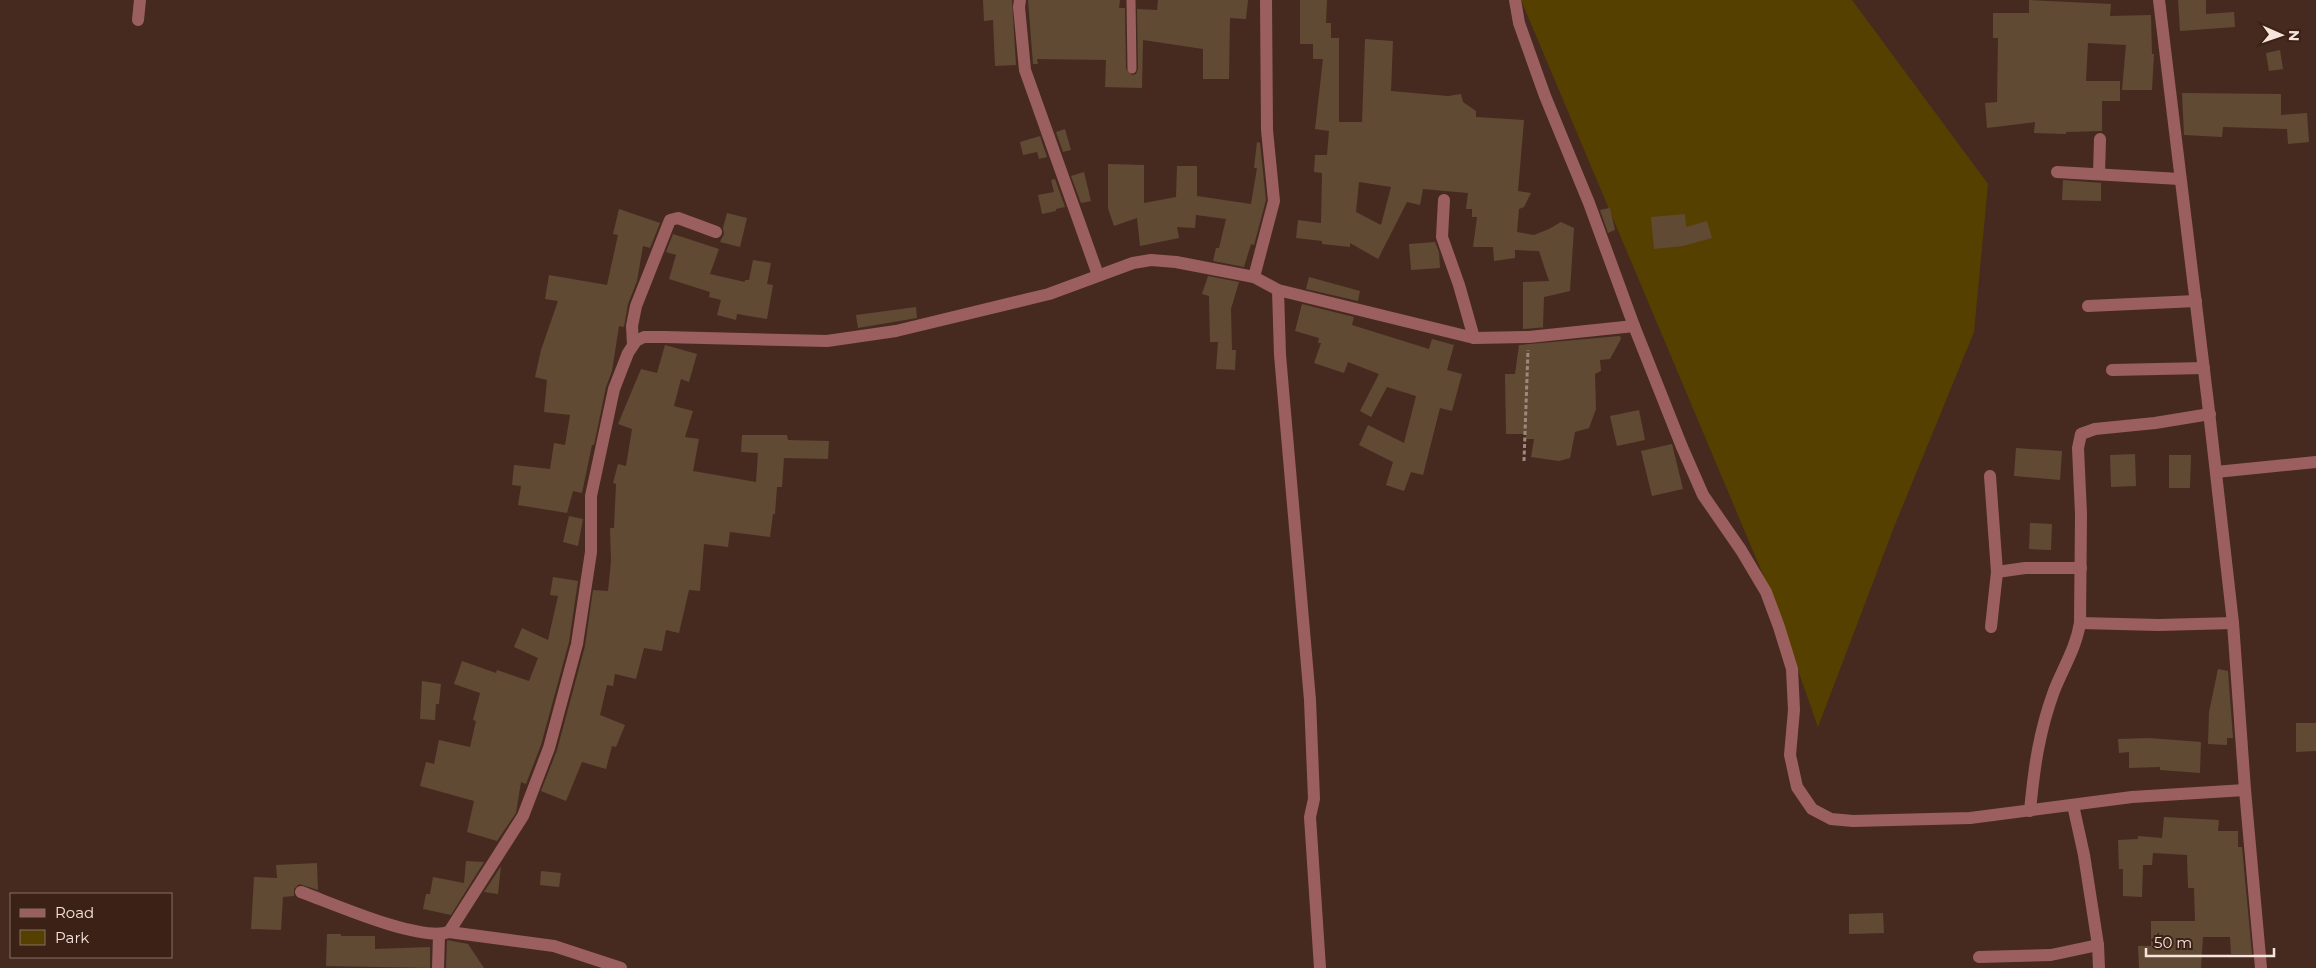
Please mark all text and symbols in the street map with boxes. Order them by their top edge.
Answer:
north arrow [2256,10,2306,60]
text: N [2285,29,2303,41]
legend [10,893,172,958]
text: Road [55,903,94,922]
scale bar [2146,926,2274,958]
text: Park [55,928,89,947]
text: 50 m [2154,933,2192,952]

